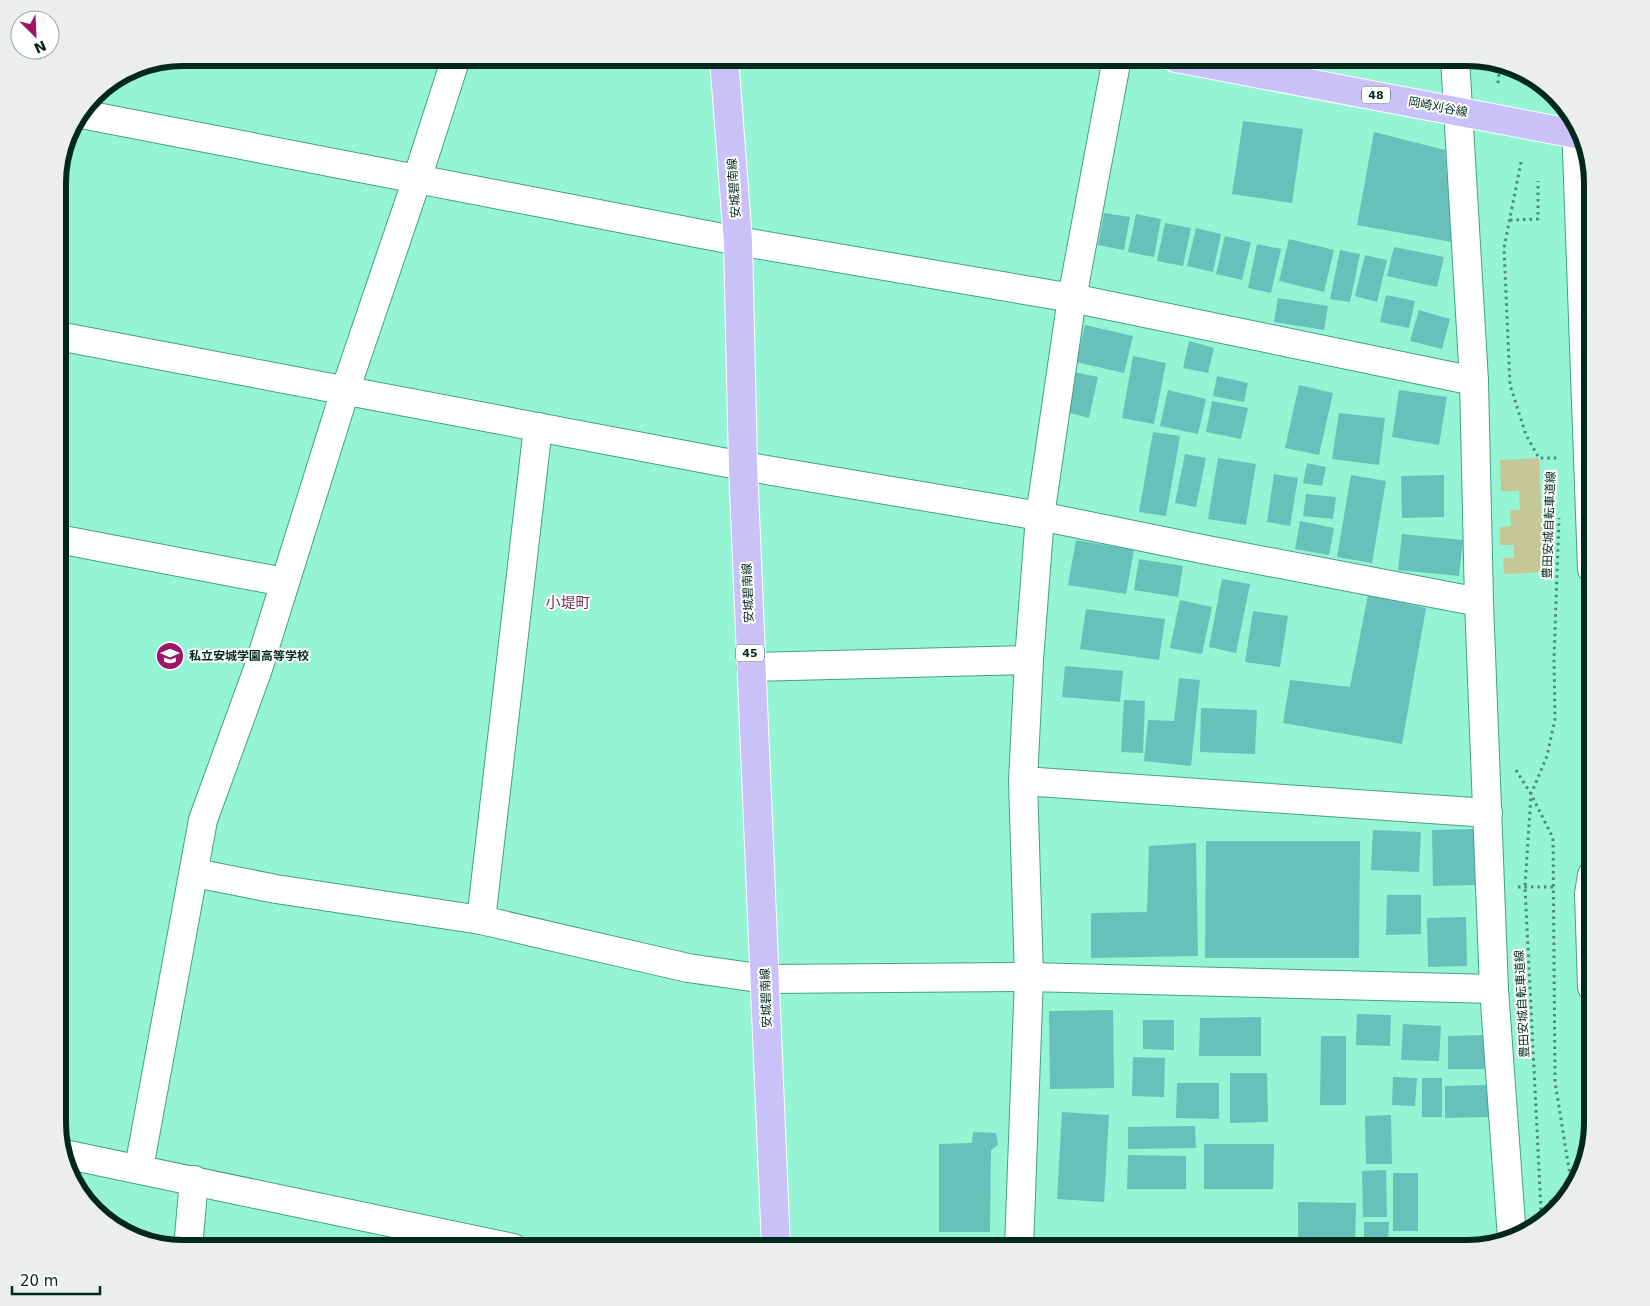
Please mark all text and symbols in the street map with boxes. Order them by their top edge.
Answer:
north arrow [10,10,60,60]
text: N [32,37,49,57]
road number: 48 [1362,86,1390,104]
street label: 岡崎刈谷線 [1407,94,1469,120]
street label: 安城碧南線 [725,158,743,218]
street label: 豊田安城自転車道線 [1540,471,1558,579]
street label: 安城碧南線 [740,563,756,623]
district label: 小堤町 [545,594,591,612]
school or university icon: 私立安城学園高等学校 [155,641,185,671]
road number: 45 [736,644,764,661]
place label: 私立安城学園高等学校 [189,649,309,663]
street label: 豊田安城自転車道線 [1512,950,1532,1058]
street label: 安城碧南線 [758,968,774,1028]
scale bar [12,1264,100,1296]
text: 20 m [20,1272,58,1290]

